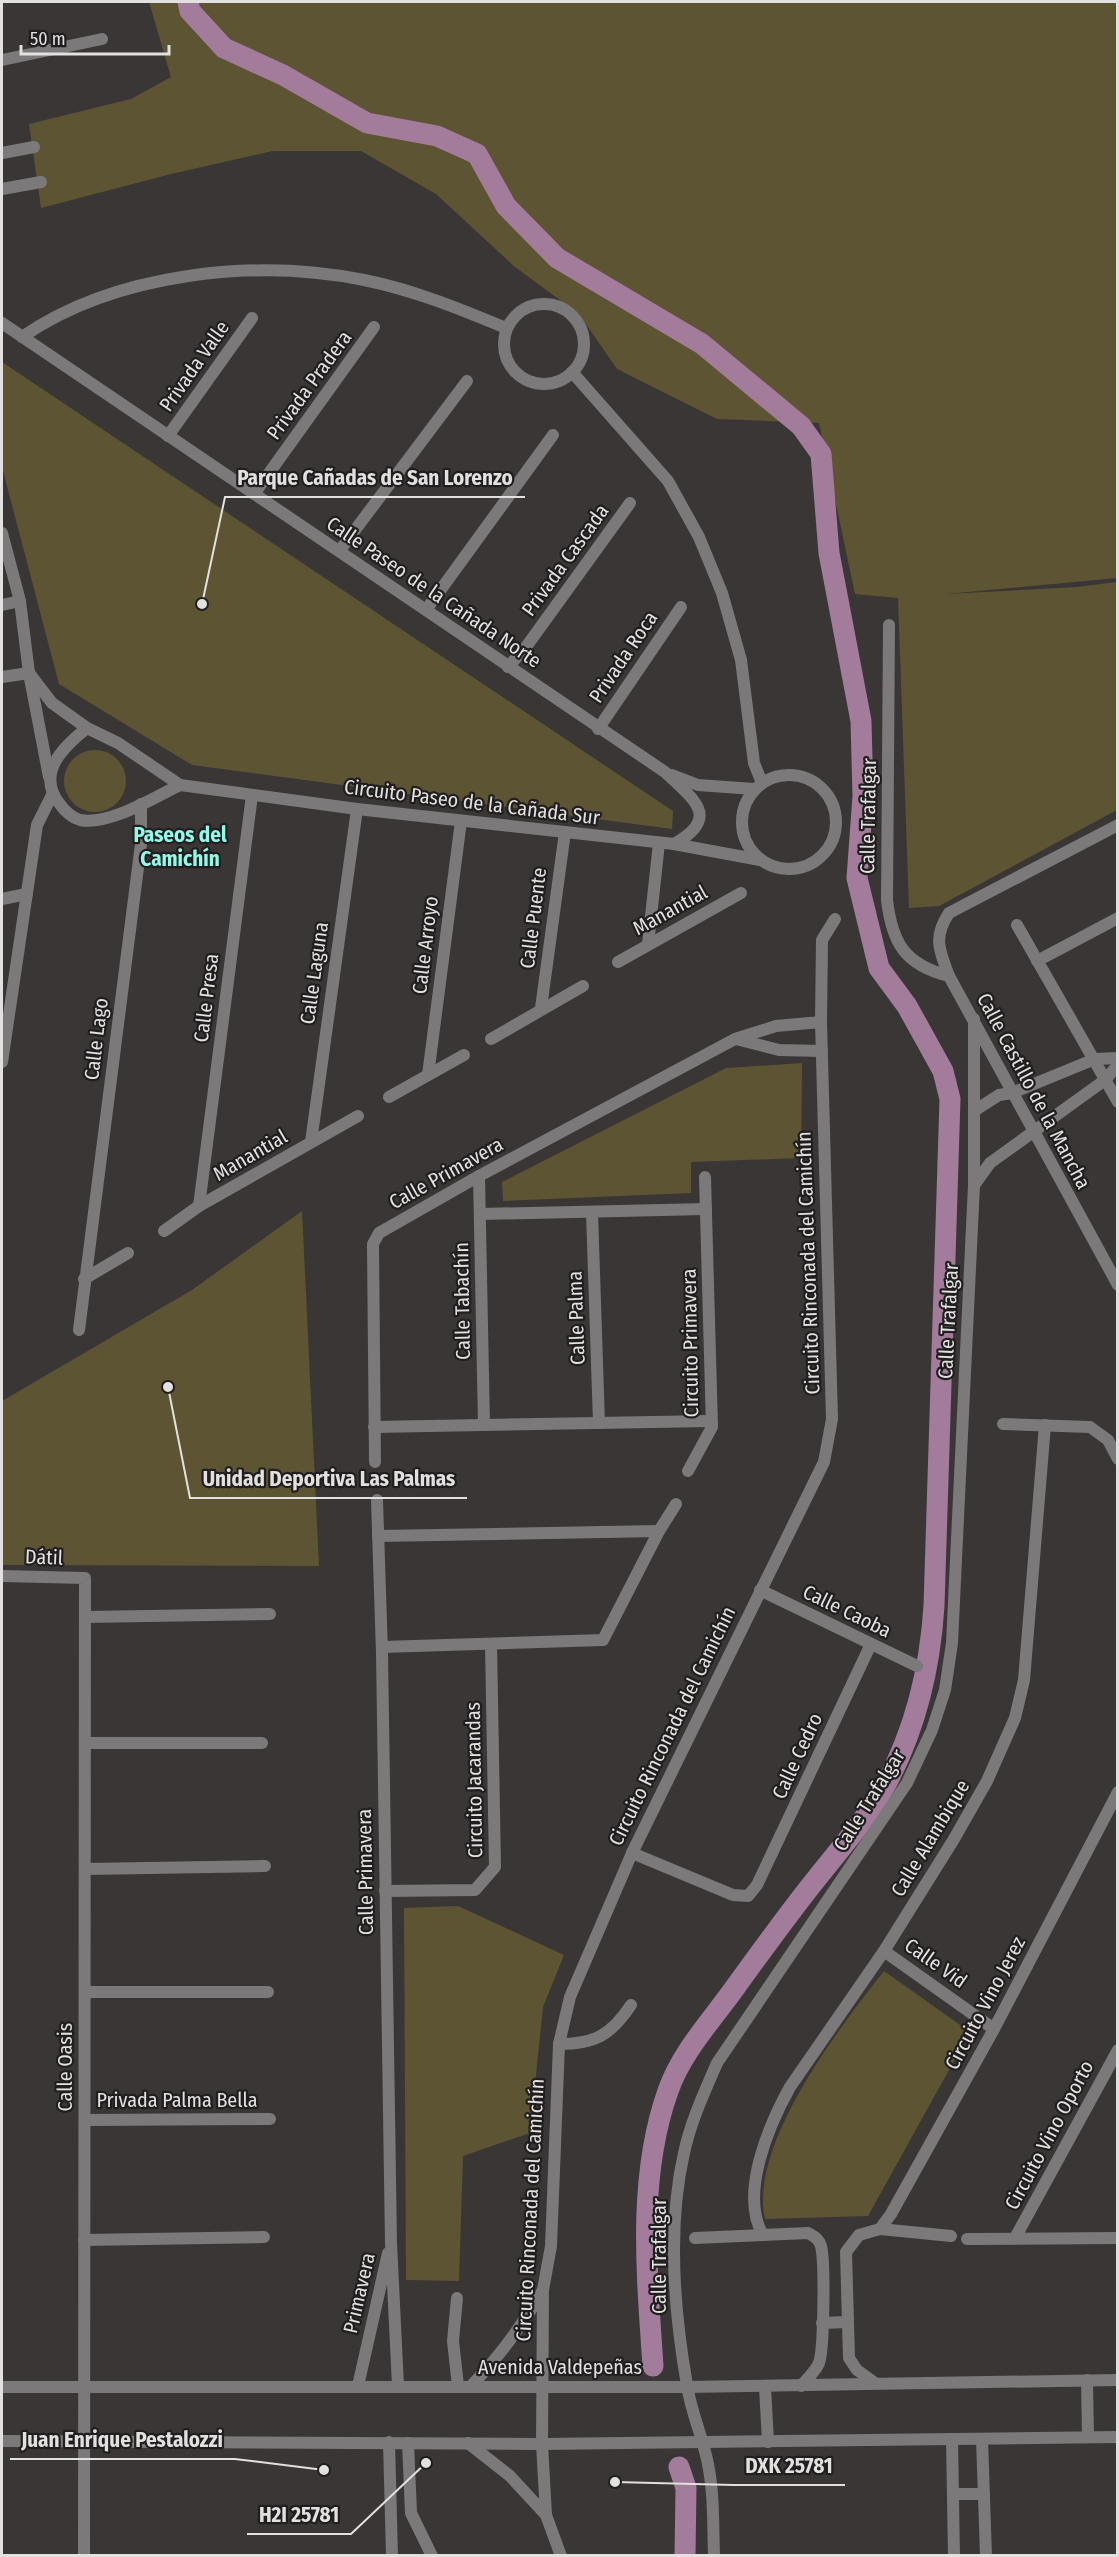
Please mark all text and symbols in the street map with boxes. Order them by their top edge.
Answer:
scale bar [21,18,170,56]
text: 50 m [30,28,66,50]
street label: Privada Valle [154,316,234,416]
street label: Privada Pradera [261,326,357,444]
callout: Parque Cañadas de San Lorenzo [225,458,525,497]
text: Parque Cañadas de San Lorenzo [237,465,513,491]
street label: Privada Cascada [516,499,614,621]
street label: Calle Paseo de la Cañada Norte [322,511,546,673]
street label: Privada Roca [584,607,662,707]
street label: Calle Trafalgar [855,758,881,874]
street label: Circuito Paseo de la Cañada Sur [343,774,601,830]
district label: Paseos del Camichín [133,822,227,872]
street label: Calle Puente [515,866,551,970]
street label: Manantial [629,880,711,940]
street label: Calle Arroyo [407,895,443,995]
street label: Calle Laguna [295,920,333,1026]
street label: Calle Presa [189,952,223,1044]
street label: Calle Castillo de la Mancha [972,989,1096,1193]
street label: Calle Lago [79,997,113,1081]
street label: Manantial [209,1124,291,1186]
street label: Circuito Rinconada del Camichín [791,1131,825,1395]
street label: Calle Primavera [385,1132,507,1214]
street label: Calle Tabachín [449,1242,475,1360]
street label: Calle Trafalgar [933,1263,963,1379]
street label: Circuito Primavera [677,1268,703,1418]
street label: Calle Palma [562,1271,590,1365]
callout: Unidad Deportiva Las Palmas [190,1459,467,1498]
text: Unidad Deportiva Las Palmas [203,1466,455,1492]
street label: Dátil [25,1544,63,1570]
street label: Calle Caoba [799,1579,895,1643]
street label: Circuito Rinconada del Camichín [604,1602,740,1850]
street label: Circuito Jacarandas [461,1702,487,1858]
street label: Calle Cedro [767,1709,827,1803]
street label: Calle Trafalgar [828,1745,910,1855]
street label: Calle Alambique [886,1775,974,1901]
street label: Calle Primavera [352,1809,378,1935]
street label: Circuito Vino Jerez [940,1932,1030,2074]
street label: Calle Vid [900,1933,972,1993]
street label: Calle Oasis [53,2023,77,2111]
street label: Circuito Vino Oporto [1000,2056,1098,2214]
street label: Circuito Rinconada del Camichín [511,2078,549,2342]
street label: Privada Palma Bella [97,2088,257,2112]
street label: Calle Trafalgar [647,2198,671,2314]
street label: Primavera [338,2250,380,2336]
street label: Avenida Valdepeñas [478,2355,642,2379]
callout: Juan Enrique Pestalozzi [10,2420,235,2459]
text: Juan Enrique Pestalozzi [20,2427,223,2453]
callout: DXK 25781 [733,2446,845,2485]
text: DXK 25781 [745,2453,833,2479]
callout: H2I 25781 [247,2495,351,2534]
text: H2I 25781 [259,2502,339,2528]

